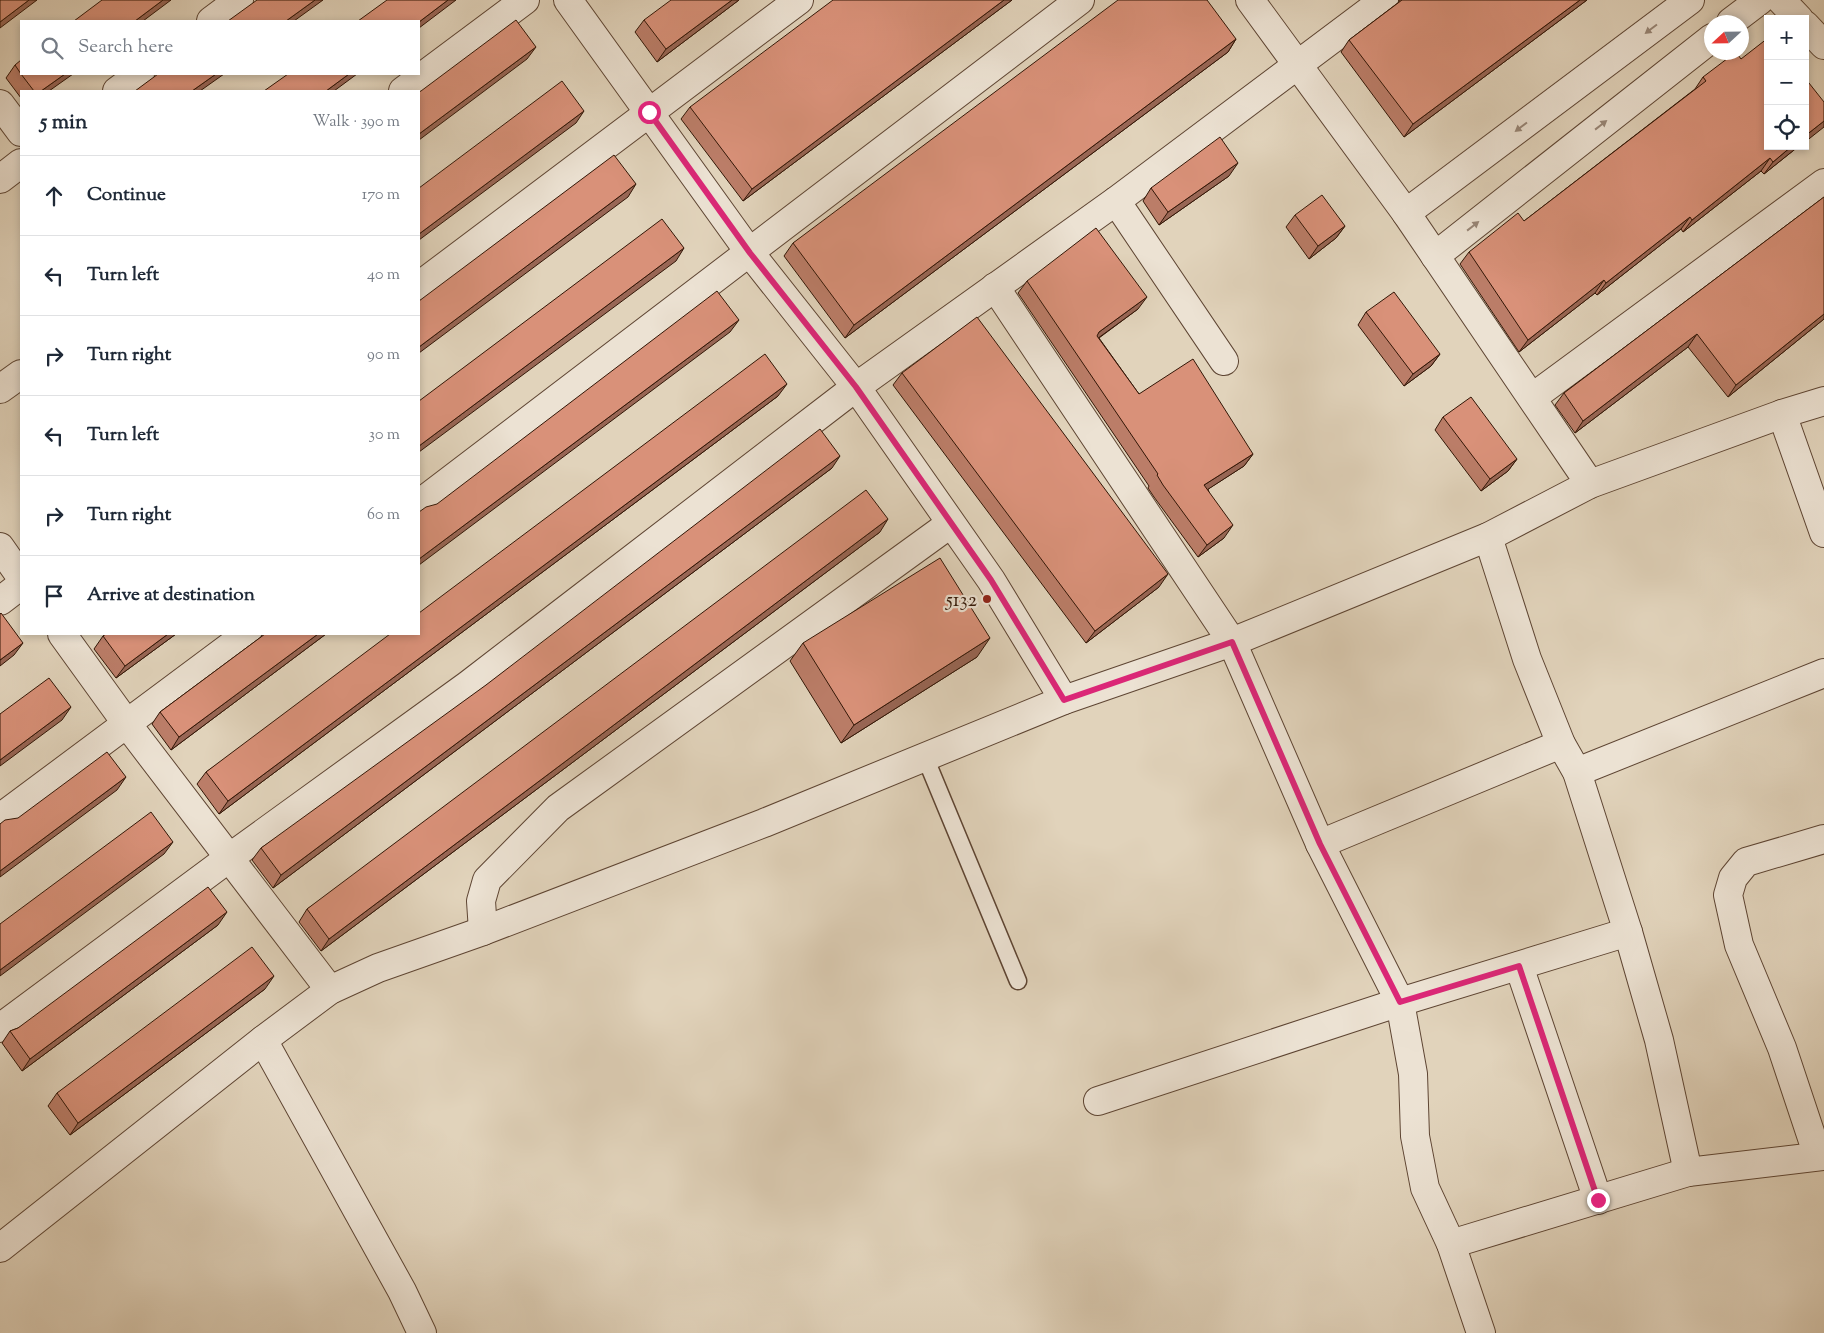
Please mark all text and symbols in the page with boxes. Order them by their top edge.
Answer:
north arrow [1704,15,1749,60]
map controls [1764,15,1809,150]
button: + [1764,15,1809,60]
search box [20,20,420,75]
one-way arrow [1644,24,1658,34]
icon: search [38,34,66,62]
text: Search here [78,34,173,61]
button: − [1764,60,1809,105]
route start [638,101,661,124]
button: locate [1764,105,1809,150]
text: 5 min [40,108,87,138]
text: Walk · 390 m [312,111,400,134]
one-way arrow [1594,120,1607,131]
one-way arrow [1515,121,1528,132]
icon: ahead [40,182,68,210]
text: Continue [87,182,166,209]
text: 170 m [362,184,400,207]
one-way arrow [1466,220,1479,231]
icon: left [40,262,68,290]
text: Turn left [87,262,159,289]
text: 40 m [367,264,400,287]
icon: right [40,342,68,370]
text: Turn right [87,342,171,369]
text: 90 m [367,344,400,367]
icon: left [40,422,68,450]
text: Turn left [87,422,159,449]
text: 30 m [369,424,400,447]
icon: right [40,502,68,530]
text: Turn right [87,502,171,529]
text: 60 m [367,504,400,527]
icon: arrive [40,582,68,610]
text: Arrive at destination [87,582,255,609]
place label: 5132 [945,587,977,616]
marker: 5132 [981,593,993,605]
route end [1587,1189,1610,1212]

